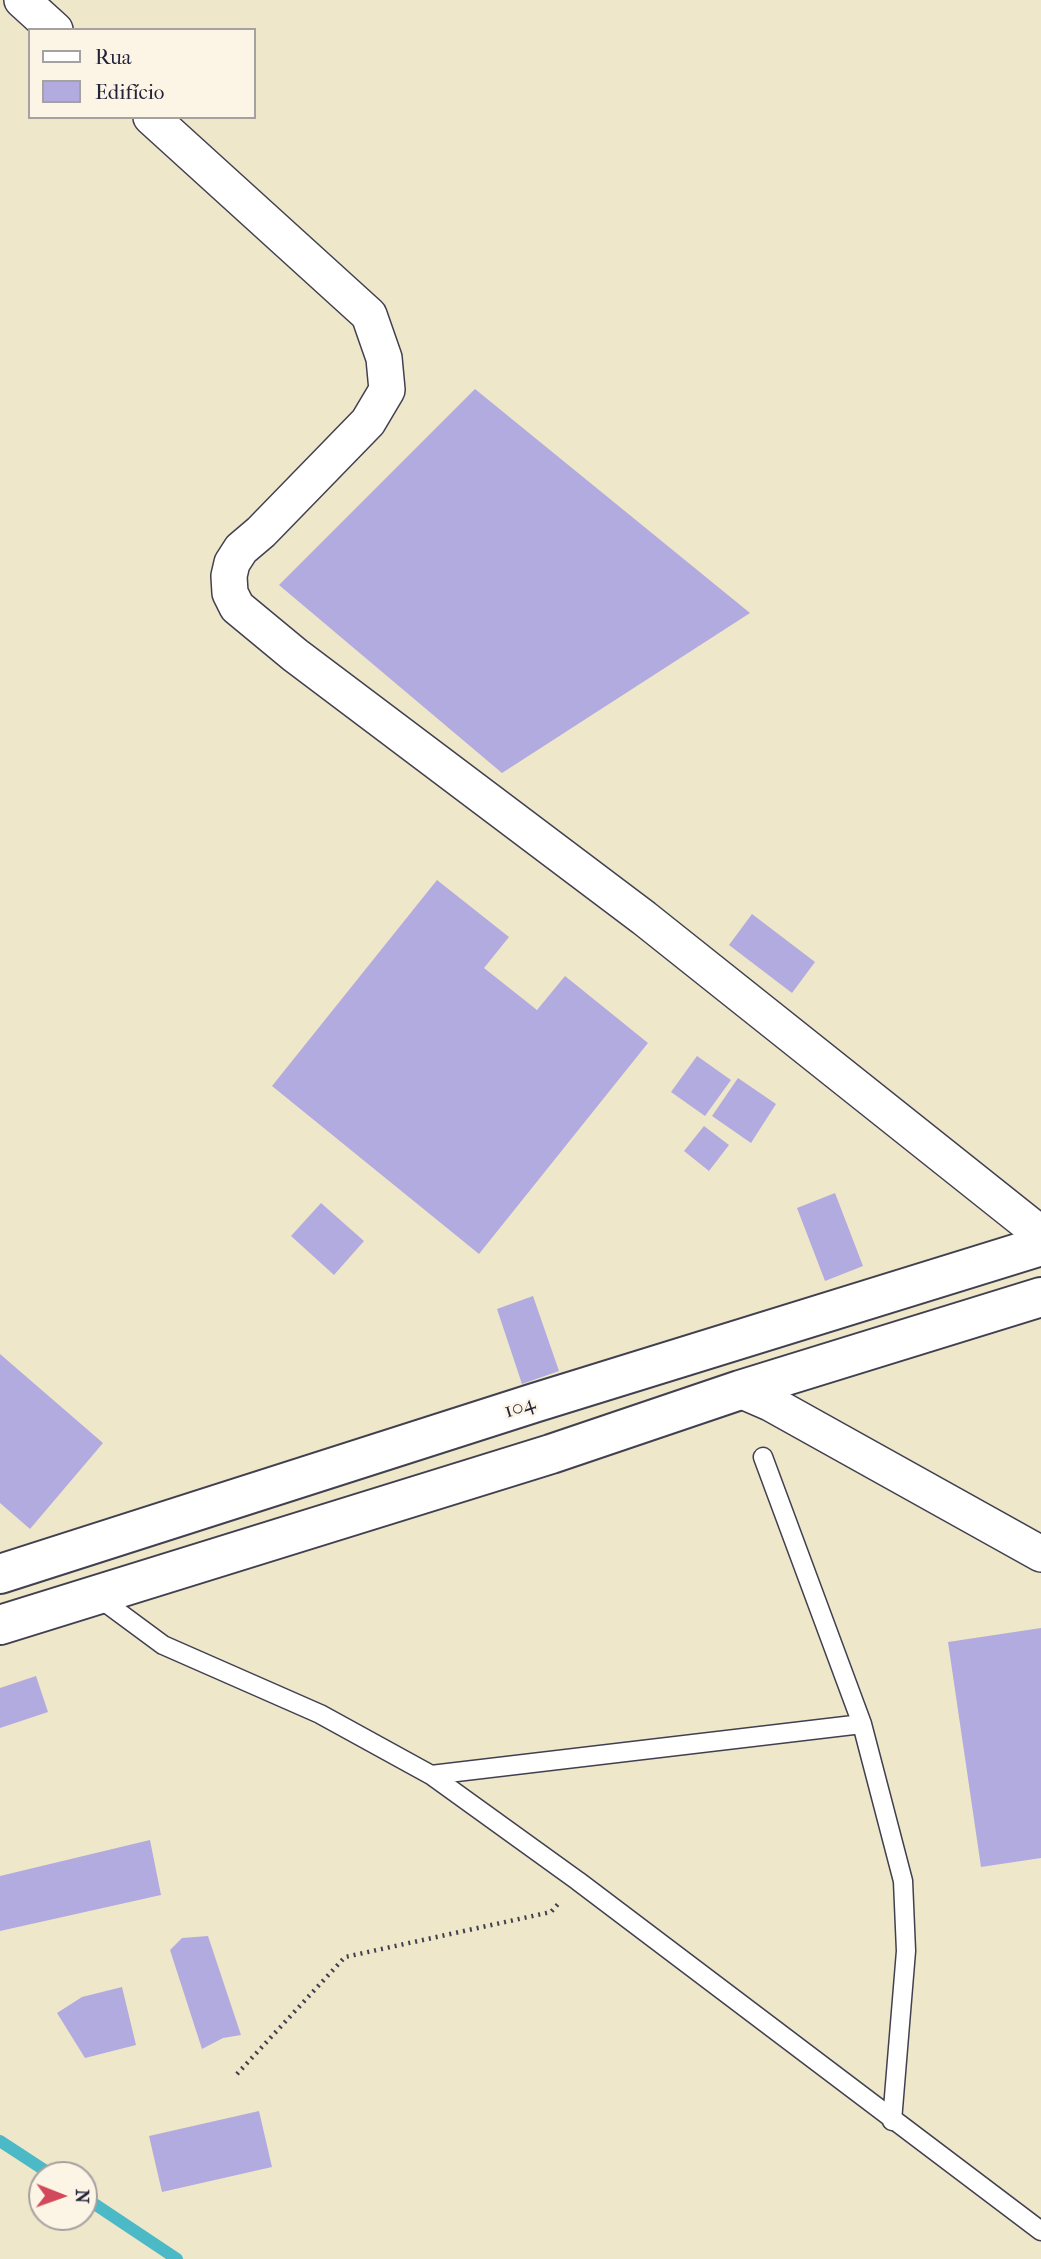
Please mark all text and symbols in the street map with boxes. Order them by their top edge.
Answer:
legend [28,28,256,119]
text: Rua [95,45,132,69]
text: Edifício [95,80,164,104]
street label: 104 [501,1391,539,1425]
north arrow [28,2161,98,2231]
text: N [71,2189,93,2204]

